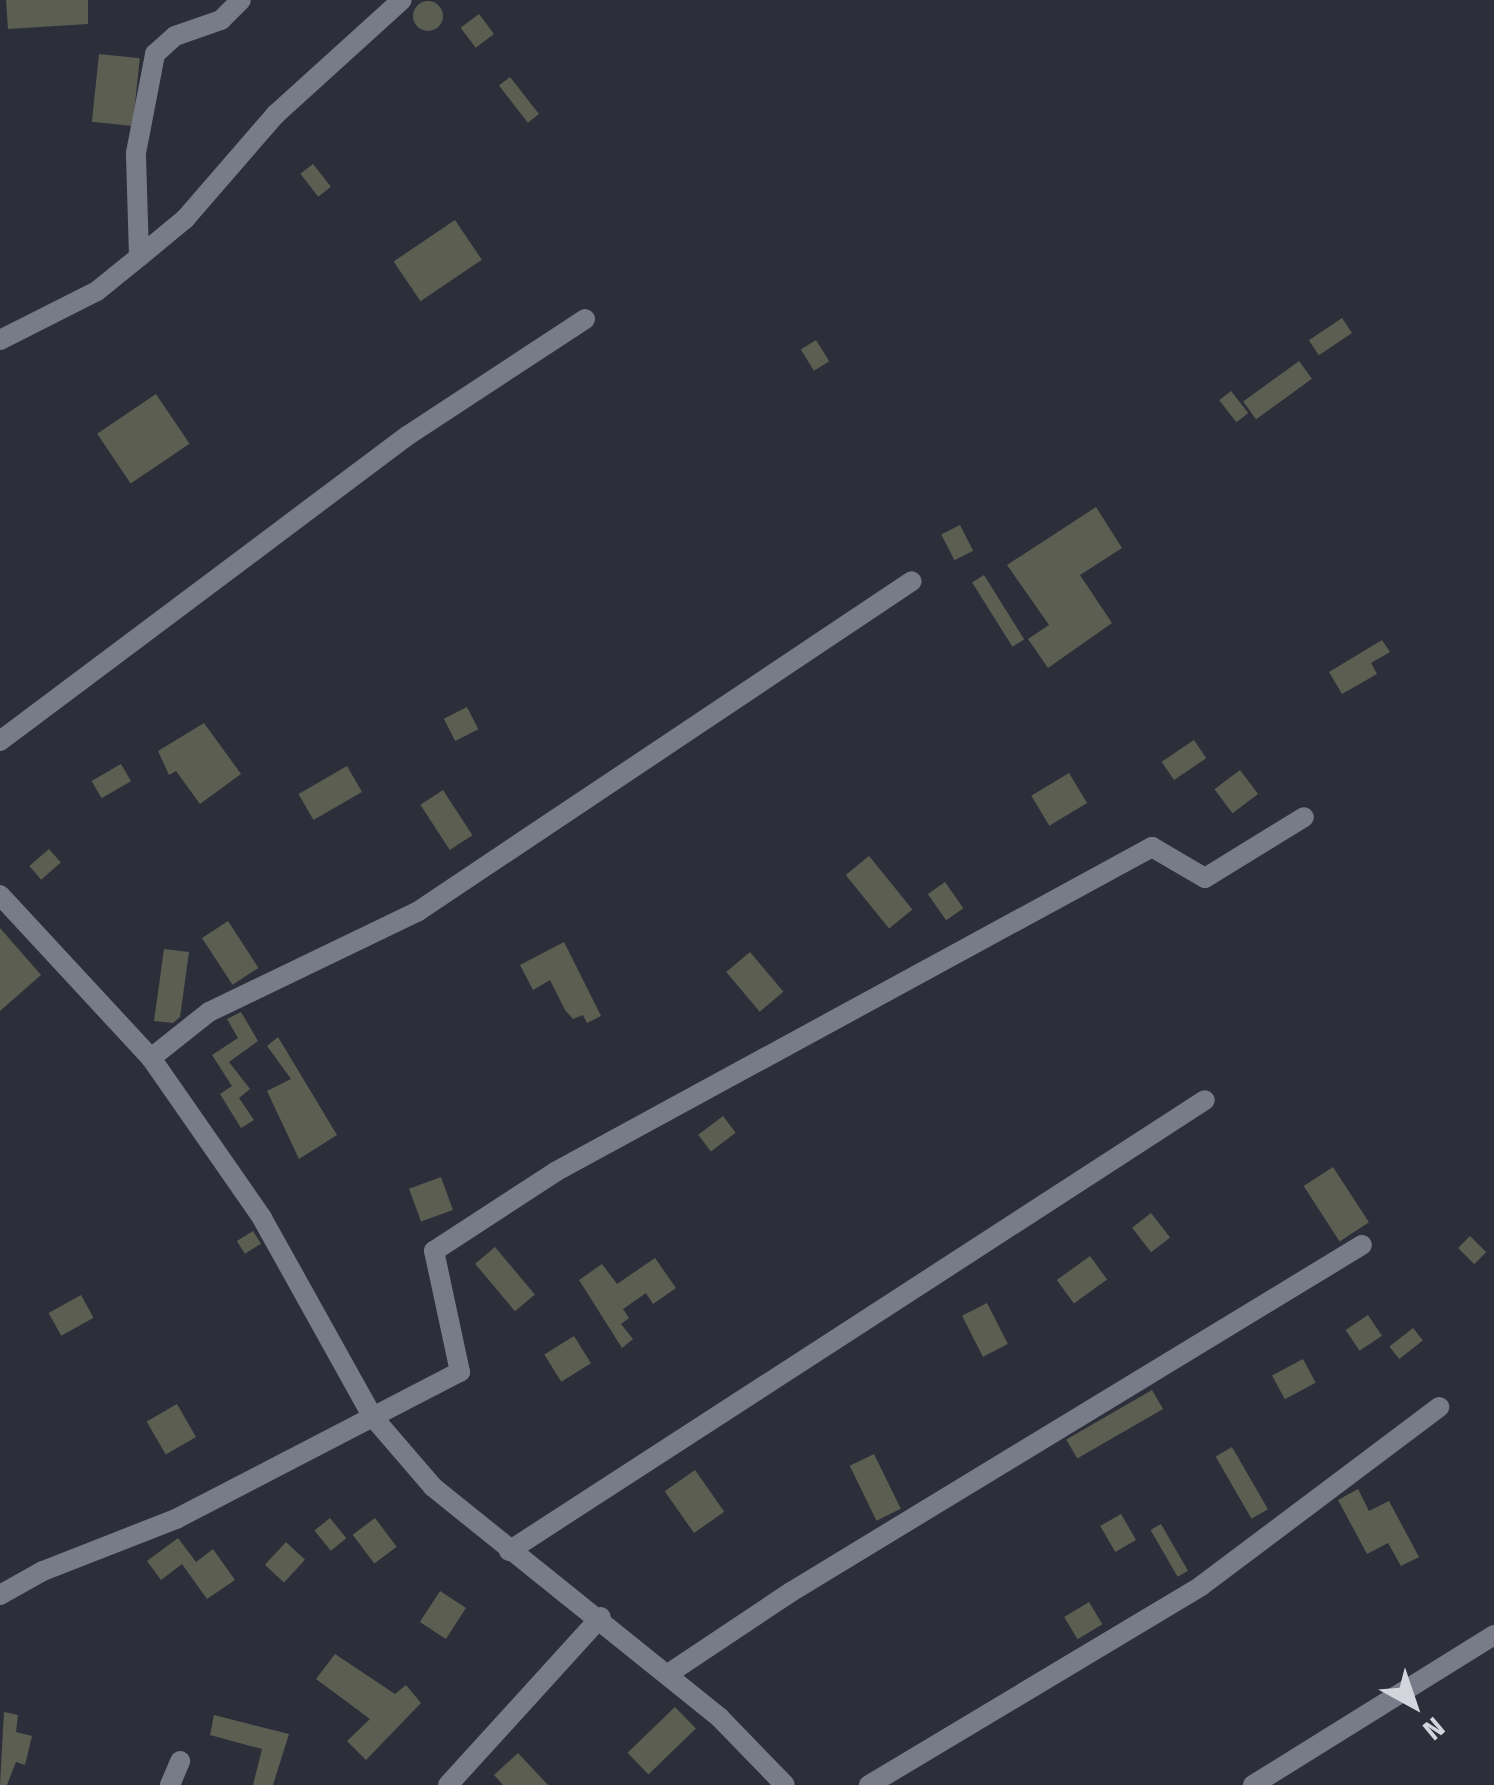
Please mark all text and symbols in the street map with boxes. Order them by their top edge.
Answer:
north arrow [1364,1655,1464,1755]
text: N [1417,1710,1451,1746]

